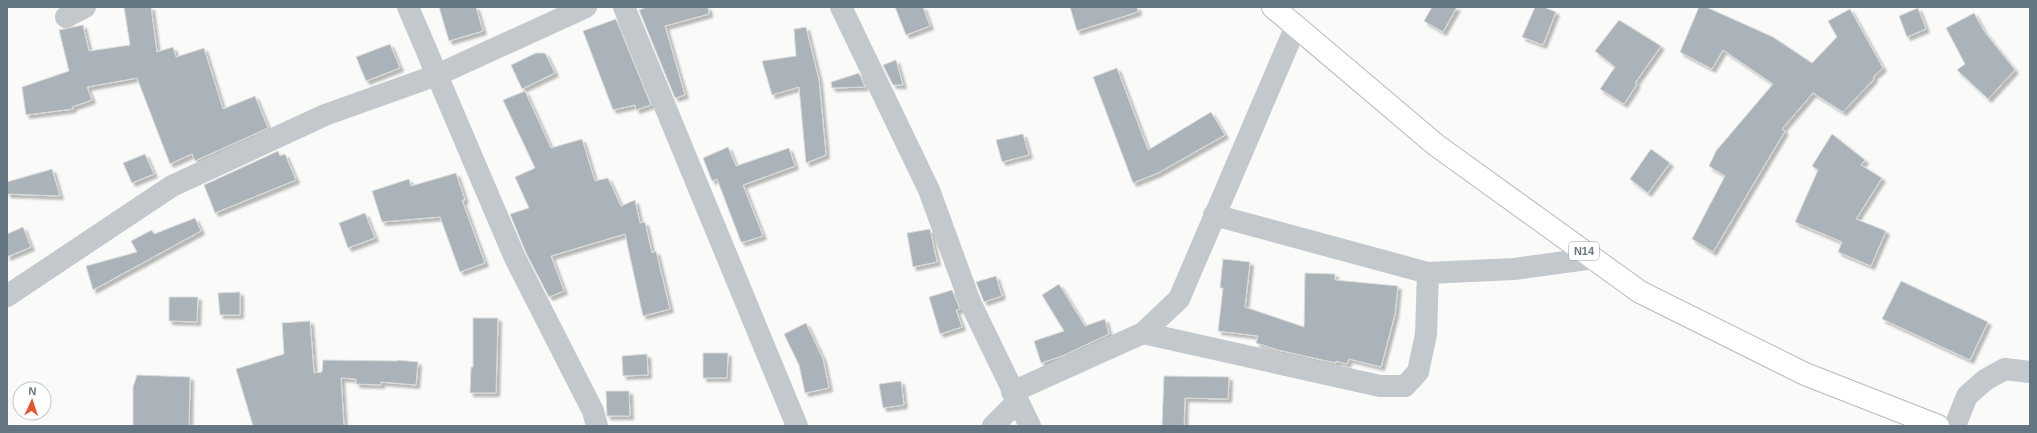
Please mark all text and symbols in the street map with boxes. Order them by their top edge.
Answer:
road number: N14 [1569,242,1599,260]
north arrow [12,381,52,421]
text: N [28,385,37,397]

